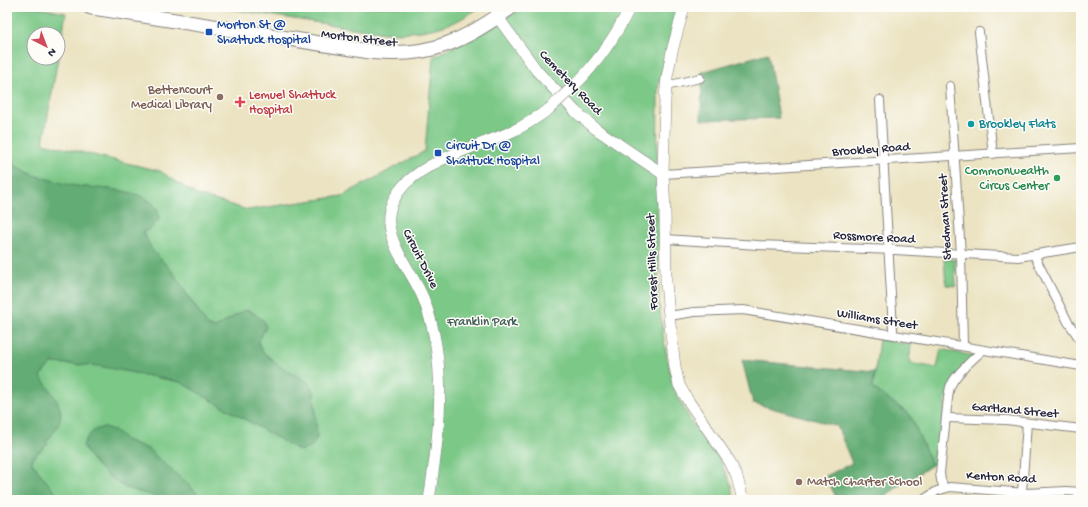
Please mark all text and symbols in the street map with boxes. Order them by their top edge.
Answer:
place label: Morton St @ Shattuck Hospital [217,18,311,48]
north arrow [26,26,66,66]
marker: Morton St @ Shattuck Hospital [204,27,214,37]
street label: Morton Street [320,27,399,51]
text: N [45,45,58,59]
street label: Cemetery Road [535,48,606,119]
place label: Bettencourt Medical Library [131,83,214,113]
place label: Lemuel Shattuck Hospital [249,88,337,118]
marker: Bettencourt Medical Library [215,92,225,102]
marker: Lemuel Shattuck Hospital [234,96,246,108]
place label: Brookley Flats [978,117,1057,132]
marker: Brookley Flats [966,119,976,129]
place label: Circuit Dr @ Shattuck Hospital [446,139,540,169]
street label: Brookley Road [831,140,912,160]
marker: Circuit Dr @ Shattuck Hospital [433,148,443,158]
place label: Commonwealth Circus Center [965,164,1050,194]
street label: Stedman Street [936,172,956,260]
marker: Commonwealth Circus Center [1052,173,1062,183]
street label: Forest Hills Street [644,212,662,311]
street label: Circuit Drive [399,227,441,291]
street label: Rossmore Road [833,228,917,248]
street label: Williams Street [836,306,920,334]
park label: Franklin Park [446,315,518,330]
street label: Gartland Street [971,400,1061,422]
street label: Kenton Road [966,469,1038,487]
place label: Match Charter School [807,475,922,490]
marker: Match Charter School [794,477,804,487]

